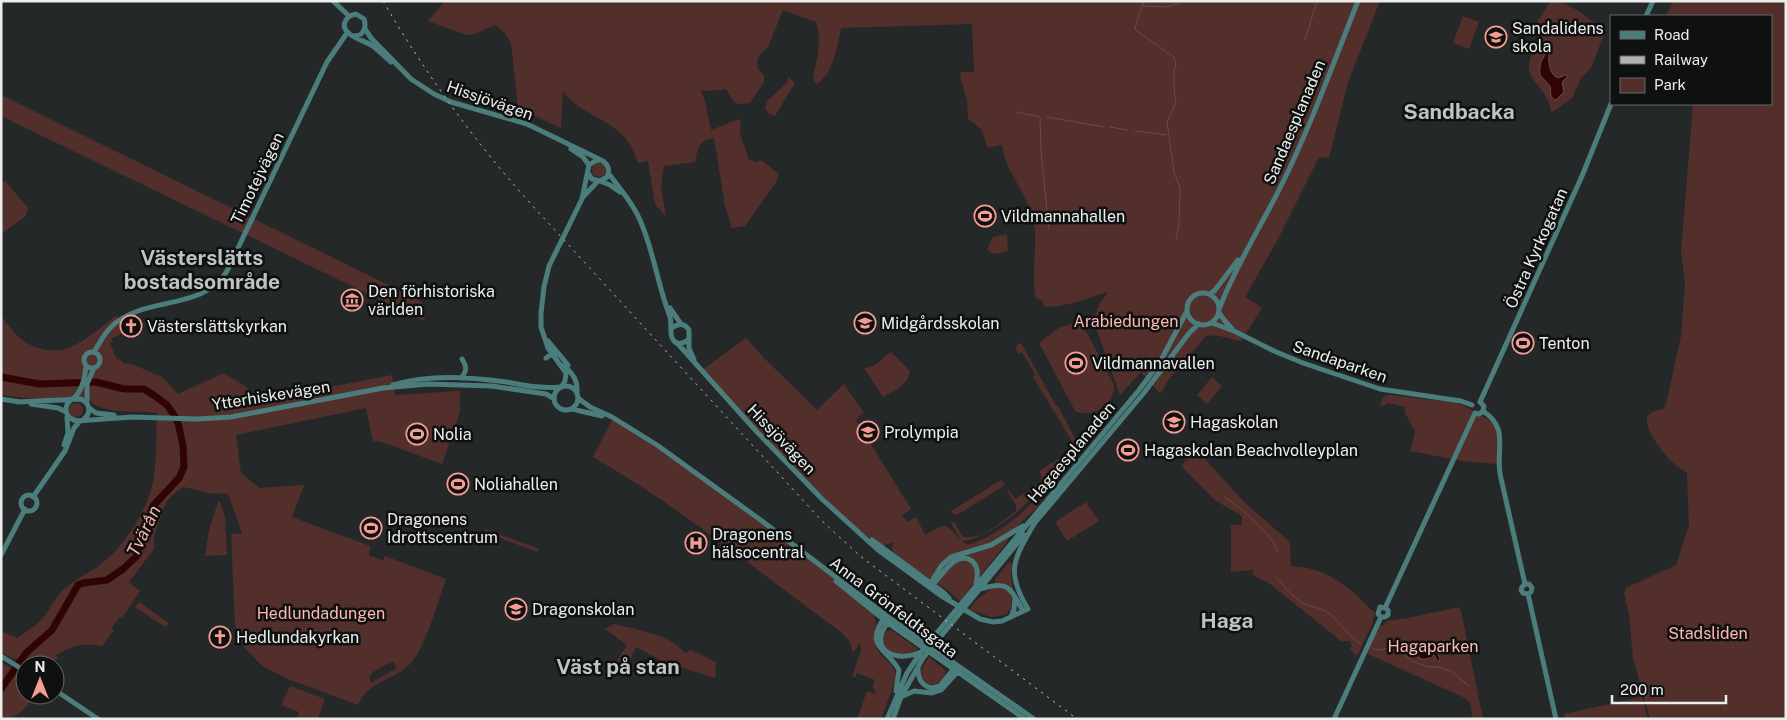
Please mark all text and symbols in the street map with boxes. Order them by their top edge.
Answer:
legend [1610,15,1772,105]
place label: Sandalidens skola [1512,19,1604,56]
school or university icon: Sandalidens skola [1484,25,1508,49]
text: Road [1654,26,1690,43]
text: Railway [1654,51,1708,68]
street label: Sandaesplanaden [1260,57,1329,187]
text: Park [1654,76,1686,93]
street label: Hissjövägen [444,77,536,124]
district label: Sandbacka [1403,99,1515,124]
street label: Timotejvägen [227,129,288,227]
street label: Östra Kyrkogatan [1500,185,1572,311]
sports icon: Vildmannahallen [973,204,997,228]
place label: Vildmannahallen [1001,207,1125,226]
district label: Västerslätts bostadsområde [124,245,280,294]
place label: Den förhistoriska världen [368,282,495,319]
museum icon: Den förhistoriska världen [340,288,364,312]
school or university icon: Midgårdsskolan [853,311,877,335]
park label: Arabiedungen [1074,312,1178,331]
church icon: Västerslättskyrkan [119,314,143,338]
place label: Midgårdsskolan [881,314,1000,333]
place label: Västerslättskyrkan [147,317,287,336]
sports icon: Tenton [1511,331,1535,355]
place label: Tenton [1539,334,1590,353]
street label: Sandaparken [1290,336,1390,387]
sports icon: Vildmannavallen [1064,351,1088,375]
place label: Vildmannavallen [1092,354,1215,373]
street label: Ytterhiskevägen [211,377,331,414]
street label: Hagaesplanaden [1024,398,1119,507]
street label: Hissjövägen [743,400,820,478]
school or university icon: Hagaskolan [1162,410,1186,434]
place label: Hagaskolan [1190,413,1278,432]
school or university icon: Prolympia [856,420,880,444]
sports icon: Nolia [405,422,429,446]
place label: Prolympia [884,423,959,442]
place label: Nolia [433,425,472,444]
sports icon: Hagaskolan Beachvolleyplan [1116,438,1140,462]
place label: Hagaskolan Beachvolleyplan [1144,441,1358,460]
sports icon: Noliahallen [446,472,470,496]
place label: Noliahallen [474,475,558,494]
water label: Tvärån [122,502,165,560]
place label: Dragonens Idrottscentrum [387,510,498,547]
sports icon: Dragonens Idrottscentrum [359,516,383,540]
place label: Dragonens hälsocentral [712,525,804,562]
hospital icon: Dragonens hälsocentral [684,531,708,555]
street label: Anna Grönfeldtsgata [826,553,961,662]
school or university icon: Dragonskolan [504,597,528,621]
place label: Dragonskolan [532,600,634,619]
park label: Hedlundadungen [257,604,385,623]
district label: Haga [1201,608,1253,633]
park label: Stadsliden [1668,624,1748,643]
church icon: Hedlundakyrkan [208,625,232,649]
place label: Hedlundakyrkan [236,628,359,647]
park label: Hagaparken [1387,637,1479,656]
district label: Väst på stan [556,654,680,679]
north arrow [15,655,65,705]
text: N [35,659,45,675]
scale bar [1612,672,1726,704]
text: 200 m [1620,681,1664,698]

